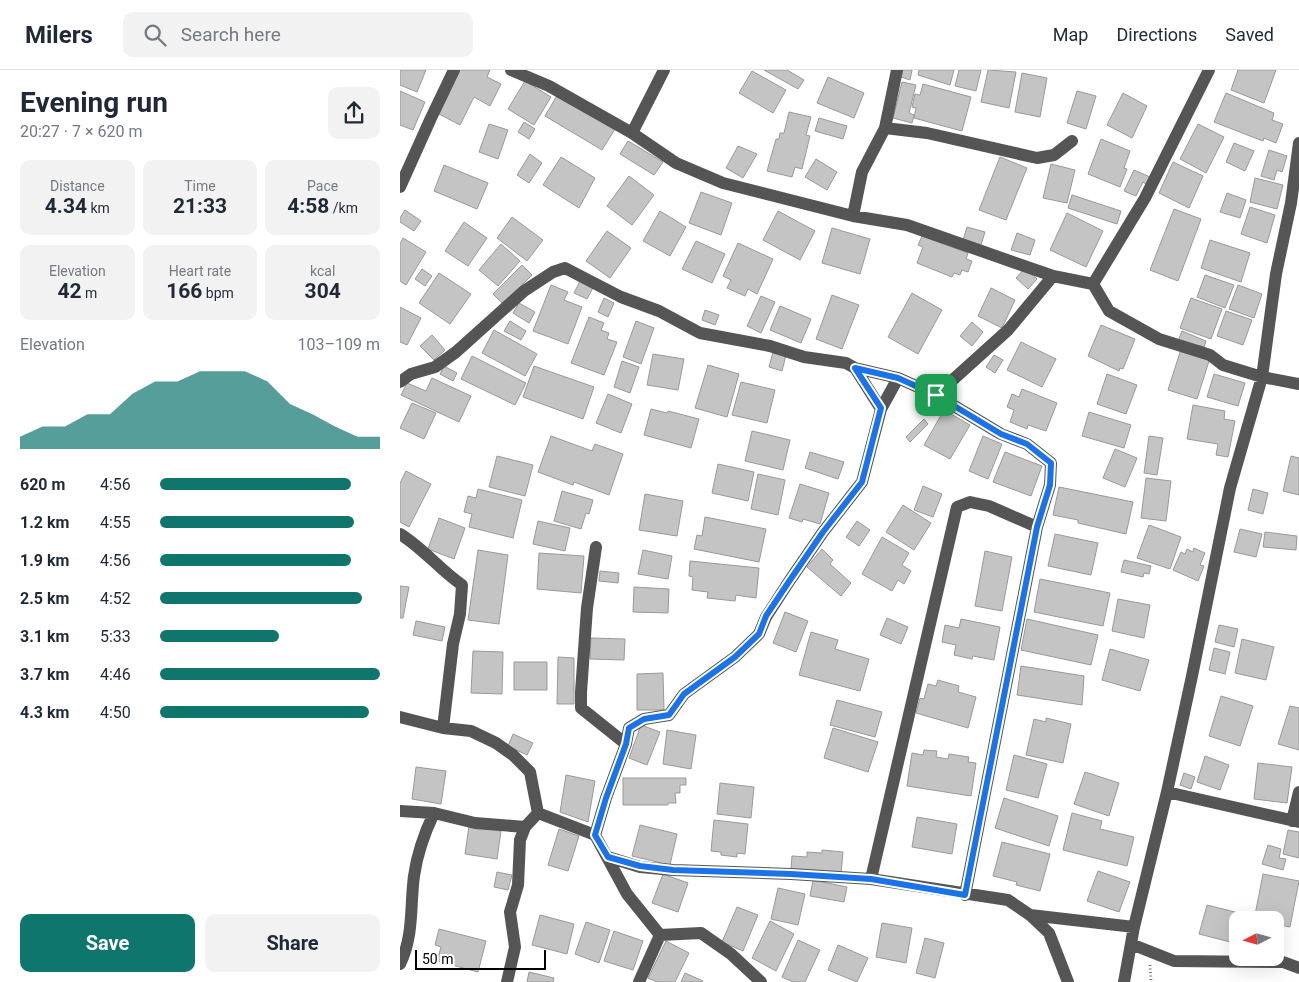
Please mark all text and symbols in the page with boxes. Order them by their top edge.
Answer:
search box [123,12,473,57]
text: Milers [25,21,93,49]
icon: search [141,21,169,49]
text: Search here [181,23,281,46]
text: Map [1053,24,1088,45]
text: Directions [1116,24,1197,45]
text: Saved [1225,24,1274,45]
text: Evening run [20,86,168,119]
button: share [328,87,380,139]
text: 20:27 · 7 × 620 m [20,122,142,141]
text: Distance [50,178,105,194]
text: Time [184,178,216,194]
text: Pace [307,178,338,194]
text: 4.34 [45,194,87,218]
text: 21:33 [173,194,227,218]
text: 4:58 [287,194,329,218]
text: km [87,200,110,216]
text: /km [329,200,358,216]
text: Elevation [49,263,106,279]
text: Heart rate [169,263,231,279]
text: kcal [310,263,335,279]
text: 42 [57,279,82,303]
text: 166 [166,279,202,303]
text: 304 [305,279,341,303]
text: m [82,285,97,301]
text: bpm [202,285,234,301]
text: Elevation [20,335,85,354]
text: 103–109 m [298,335,380,354]
pin [915,374,957,416]
icon: arrive [922,381,950,409]
text: 620 m [20,475,65,494]
text: 4:56 [100,475,131,494]
text: 1.2 km [20,513,69,532]
text: 4:55 [100,513,131,532]
text: 1.9 km [20,551,69,570]
text: 4:56 [100,551,131,570]
text: 2.5 km [20,589,69,608]
text: 4:52 [100,589,131,608]
text: 3.1 km [20,627,69,646]
text: 5:33 [100,627,131,646]
text: 3.7 km [20,665,69,684]
text: 4:46 [100,665,131,684]
text: 4.3 km [20,703,69,722]
text: 4:50 [100,703,131,722]
north arrow [1229,911,1284,966]
map controls [1229,911,1284,966]
button: Save [20,914,195,972]
button: Share [205,914,380,972]
scale bar [415,947,546,970]
text: 50 m [422,951,454,967]

